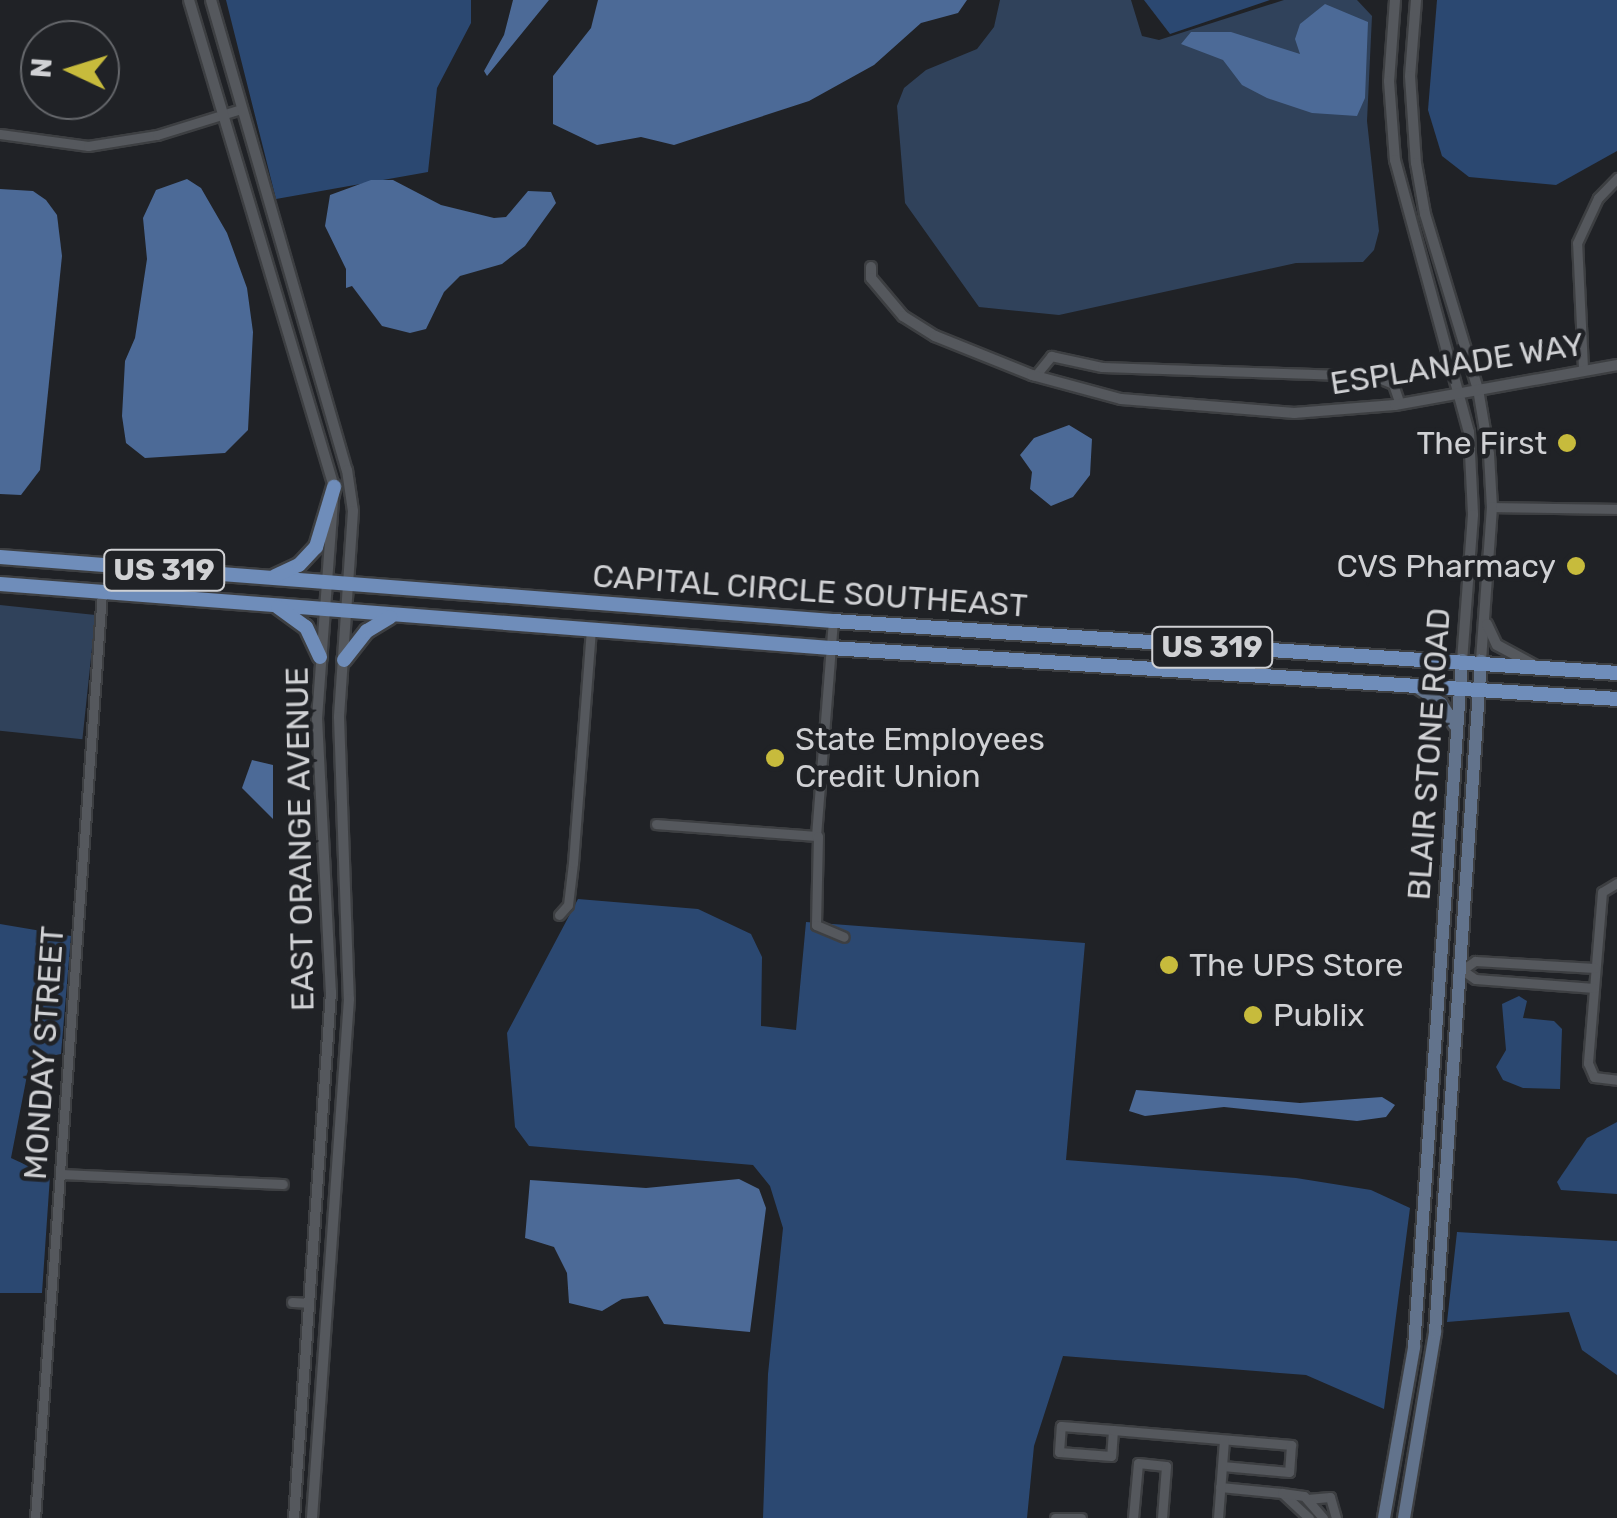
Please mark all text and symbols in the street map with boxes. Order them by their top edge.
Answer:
north arrow [20,20,120,120]
text: N [24,57,59,79]
street label: ESPLANADE WAY [1327,325,1587,403]
place label: The First [1416,424,1547,462]
marker: The First [1556,432,1578,454]
road number: US 319 [101,545,226,595]
place label: CVS Pharmacy [1336,547,1556,585]
marker: CVS Pharmacy [1565,555,1587,577]
street label: CAPITAL CIRCLE SOUTHEAST [591,557,1029,625]
street label: BLAIR STONE ROAD [1400,607,1458,901]
road number: US 319 [1150,622,1274,672]
street label: EAST ORANGE AVENUE [278,666,322,1012]
place label: State Employees Credit Union [795,721,1045,796]
marker: State Employees Credit Union [764,747,786,769]
street label: MONDAY STREET [16,924,72,1182]
place label: The UPS Store [1189,946,1403,984]
marker: The UPS Store [1158,954,1180,976]
place label: Publix [1273,996,1365,1034]
marker: Publix [1242,1004,1264,1026]

